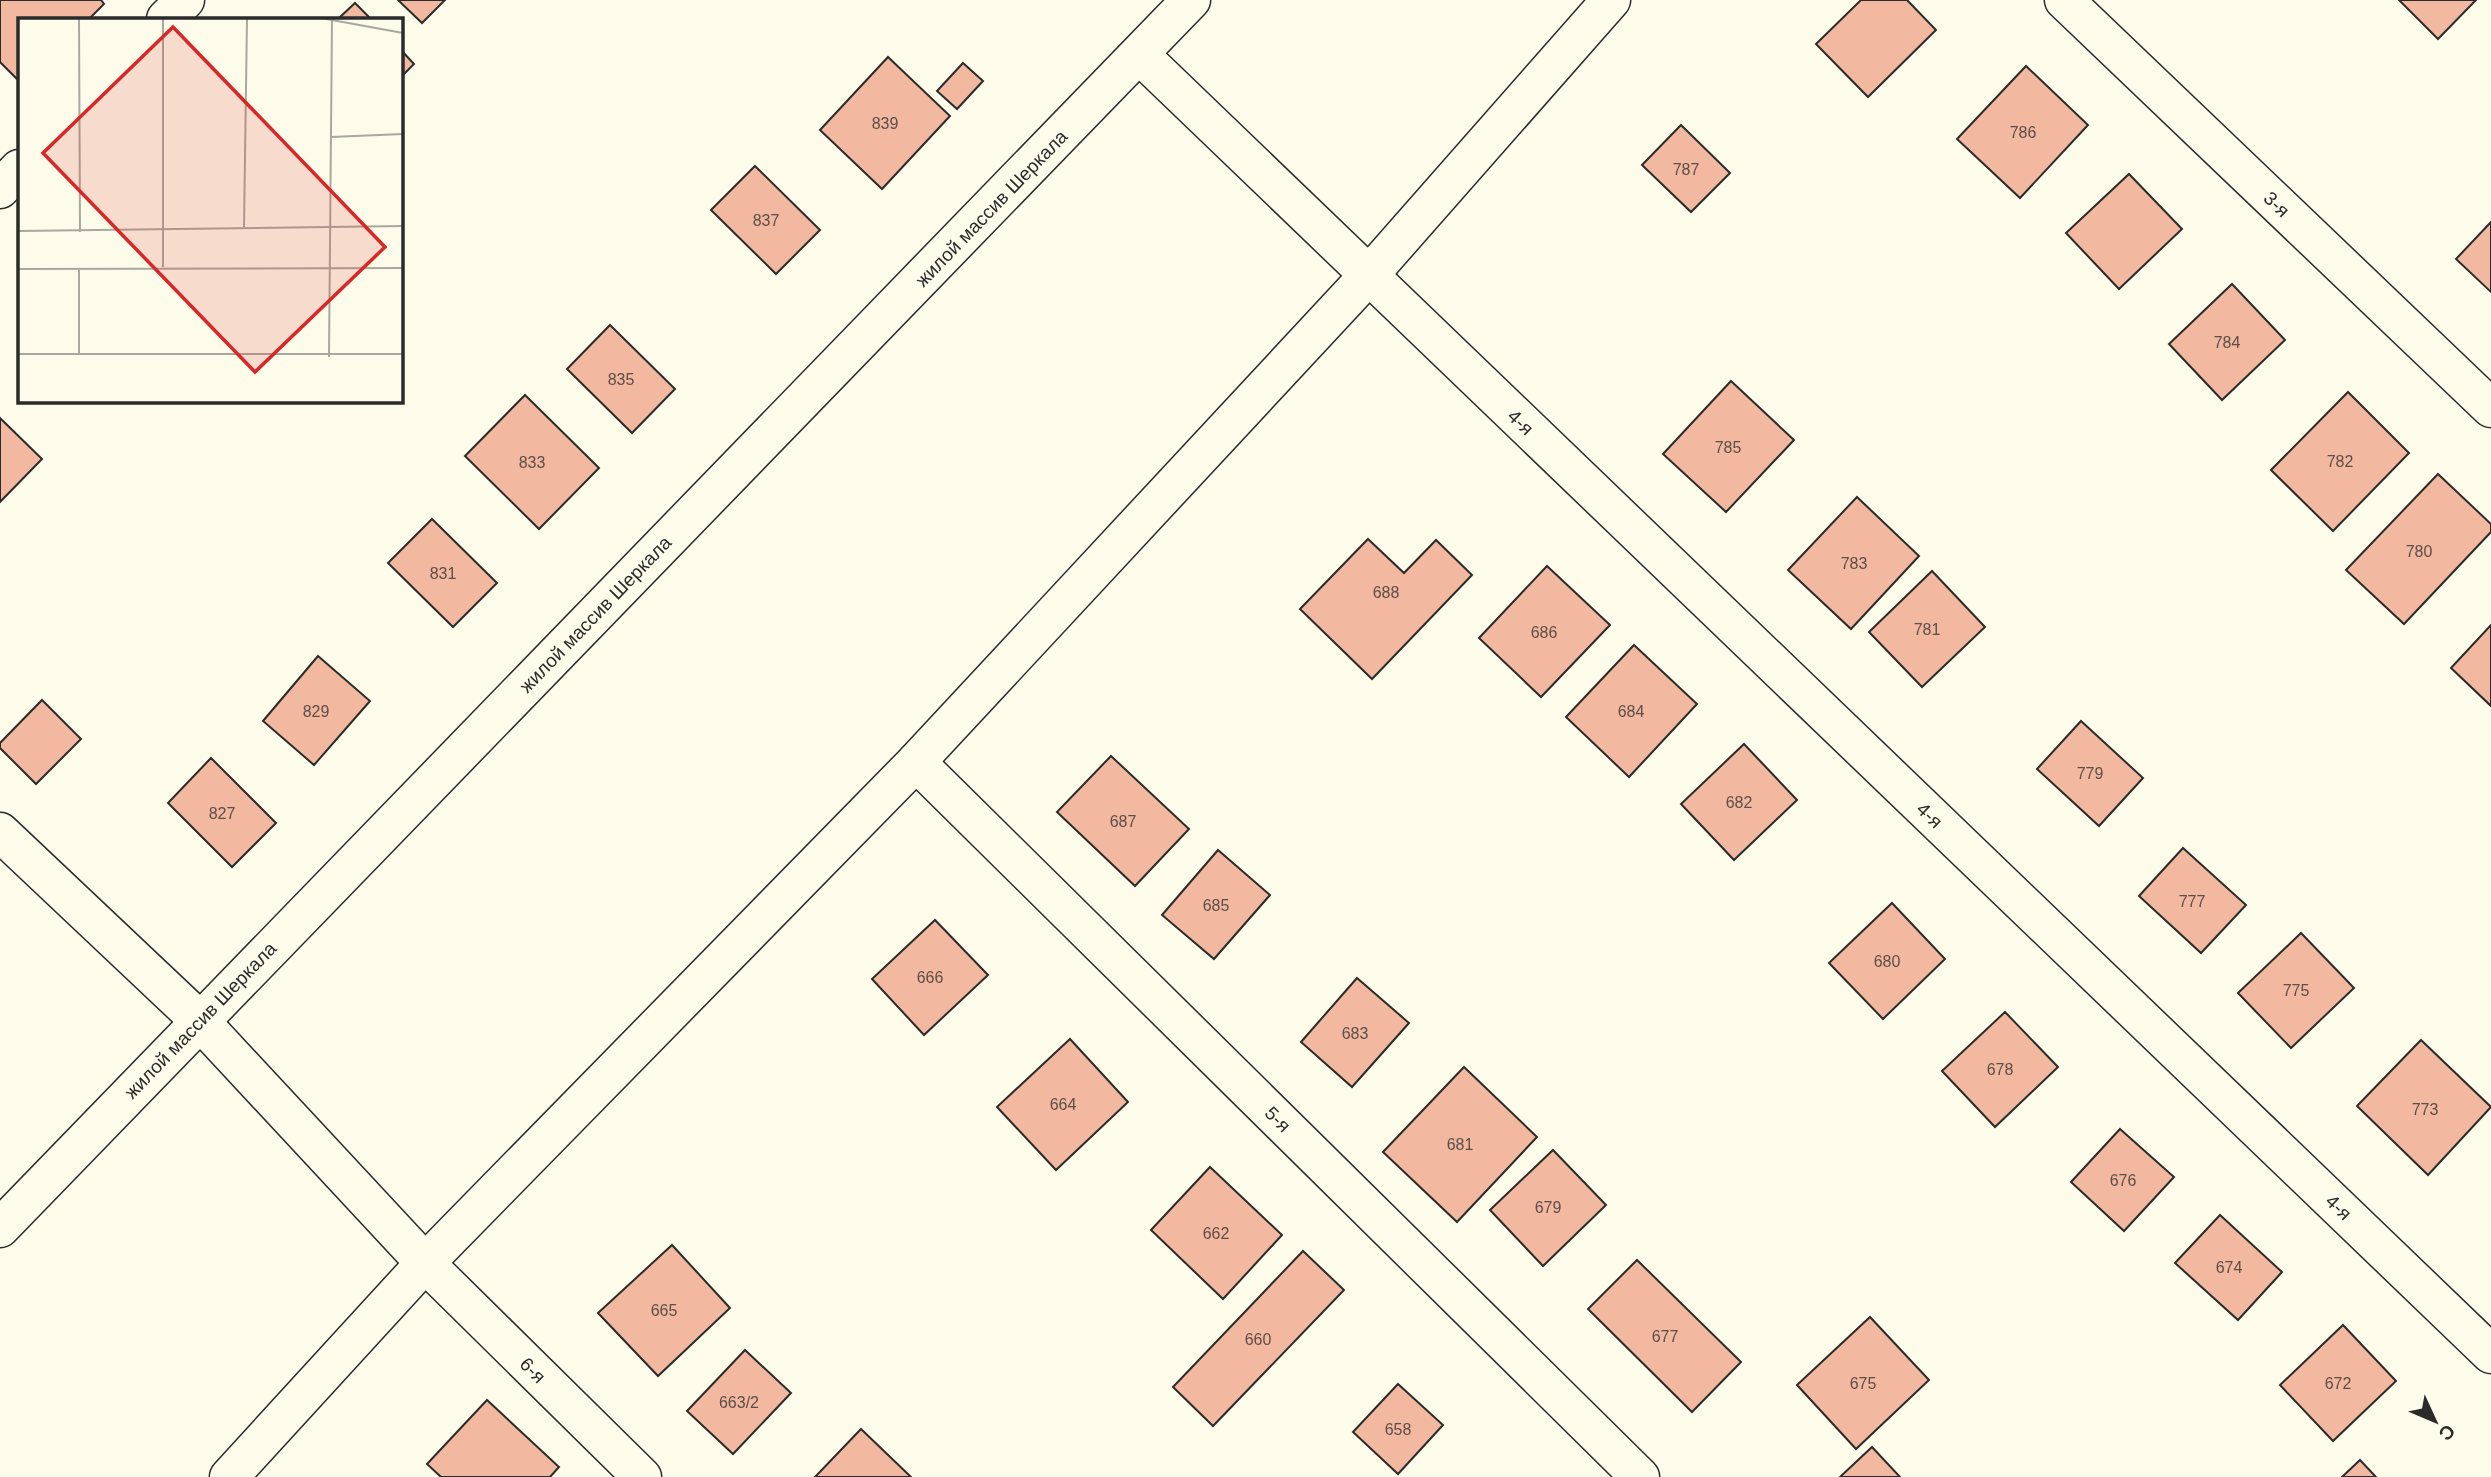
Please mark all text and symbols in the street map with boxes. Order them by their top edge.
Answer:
inset map [18,18,402,402]
house number: 839 [872,115,898,132]
house number: 786 [2010,124,2036,141]
street label: жилой массив Шеркала [911,126,1072,291]
house number: 787 [1673,161,1699,178]
street label: 3-я [2260,187,2294,221]
house number: 837 [753,212,779,229]
house number: 784 [2214,334,2240,351]
house number: 835 [608,371,634,388]
street label: 4-я [1504,405,1538,439]
house number: 785 [1715,439,1741,456]
house number: 782 [2327,453,2353,470]
house number: 833 [519,454,545,471]
street label: жилой массив Шеркала [515,532,676,697]
house number: 780 [2406,543,2432,560]
house number: 783 [1841,555,1867,572]
house number: 831 [430,565,456,582]
house number: 688 [1373,584,1399,601]
house number: 781 [1914,621,1940,638]
house number: 686 [1531,624,1557,641]
house number: 829 [303,703,329,720]
house number: 684 [1618,703,1644,720]
house number: 779 [2077,765,2103,782]
house number: 682 [1726,794,1752,811]
street label: 4-я [1913,798,1947,832]
house number: 827 [209,805,235,822]
house number: 687 [1110,813,1136,830]
house number: 777 [2179,893,2205,910]
house number: 685 [1203,897,1229,914]
street label: жилой массив Шеркала [120,938,281,1103]
house number: 680 [1874,953,1900,970]
house number: 666 [917,969,943,986]
house number: 775 [2283,982,2309,999]
house number: 683 [1342,1025,1368,1042]
house number: 678 [1987,1061,2013,1078]
house number: 664 [1050,1096,1076,1113]
house number: 773 [2412,1101,2438,1118]
street label: 5-я [1261,1102,1295,1136]
house number: 681 [1447,1136,1473,1153]
house number: 676 [2110,1172,2136,1189]
street label: 4-я [2322,1190,2356,1224]
house number: 679 [1535,1199,1561,1216]
house number: 662 [1203,1225,1229,1242]
house number: 674 [2216,1259,2242,1276]
house number: 665 [651,1302,677,1319]
house number: 677 [1652,1328,1678,1345]
house number: 660 [1245,1331,1271,1348]
street label: 6-я [516,1353,550,1387]
house number: 675 [1850,1375,1876,1392]
house number: 672 [2325,1375,2351,1392]
north arrow [2400,1386,2470,1456]
house number: 663/2 [719,1394,759,1411]
text: С [2434,1420,2459,1445]
house number: 658 [1385,1421,1411,1438]

